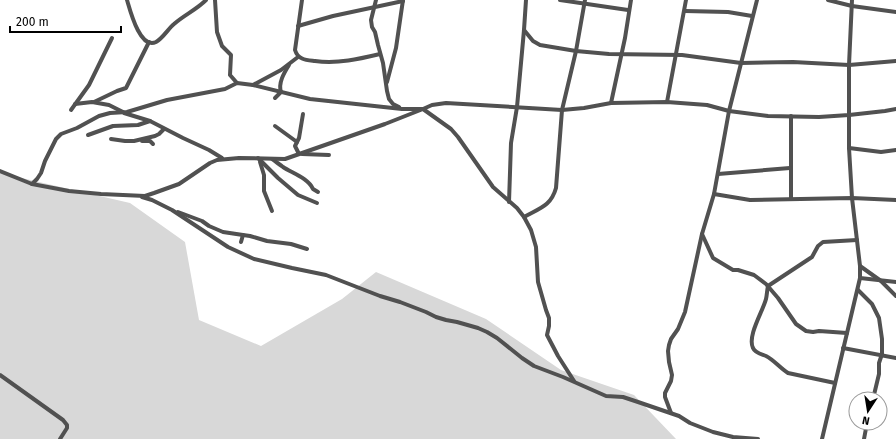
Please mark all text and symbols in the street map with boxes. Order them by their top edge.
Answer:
scale bar [10,8,121,34]
text: 200 m [16,15,49,29]
north arrow [848,391,888,431]
text: N [861,413,871,427]

